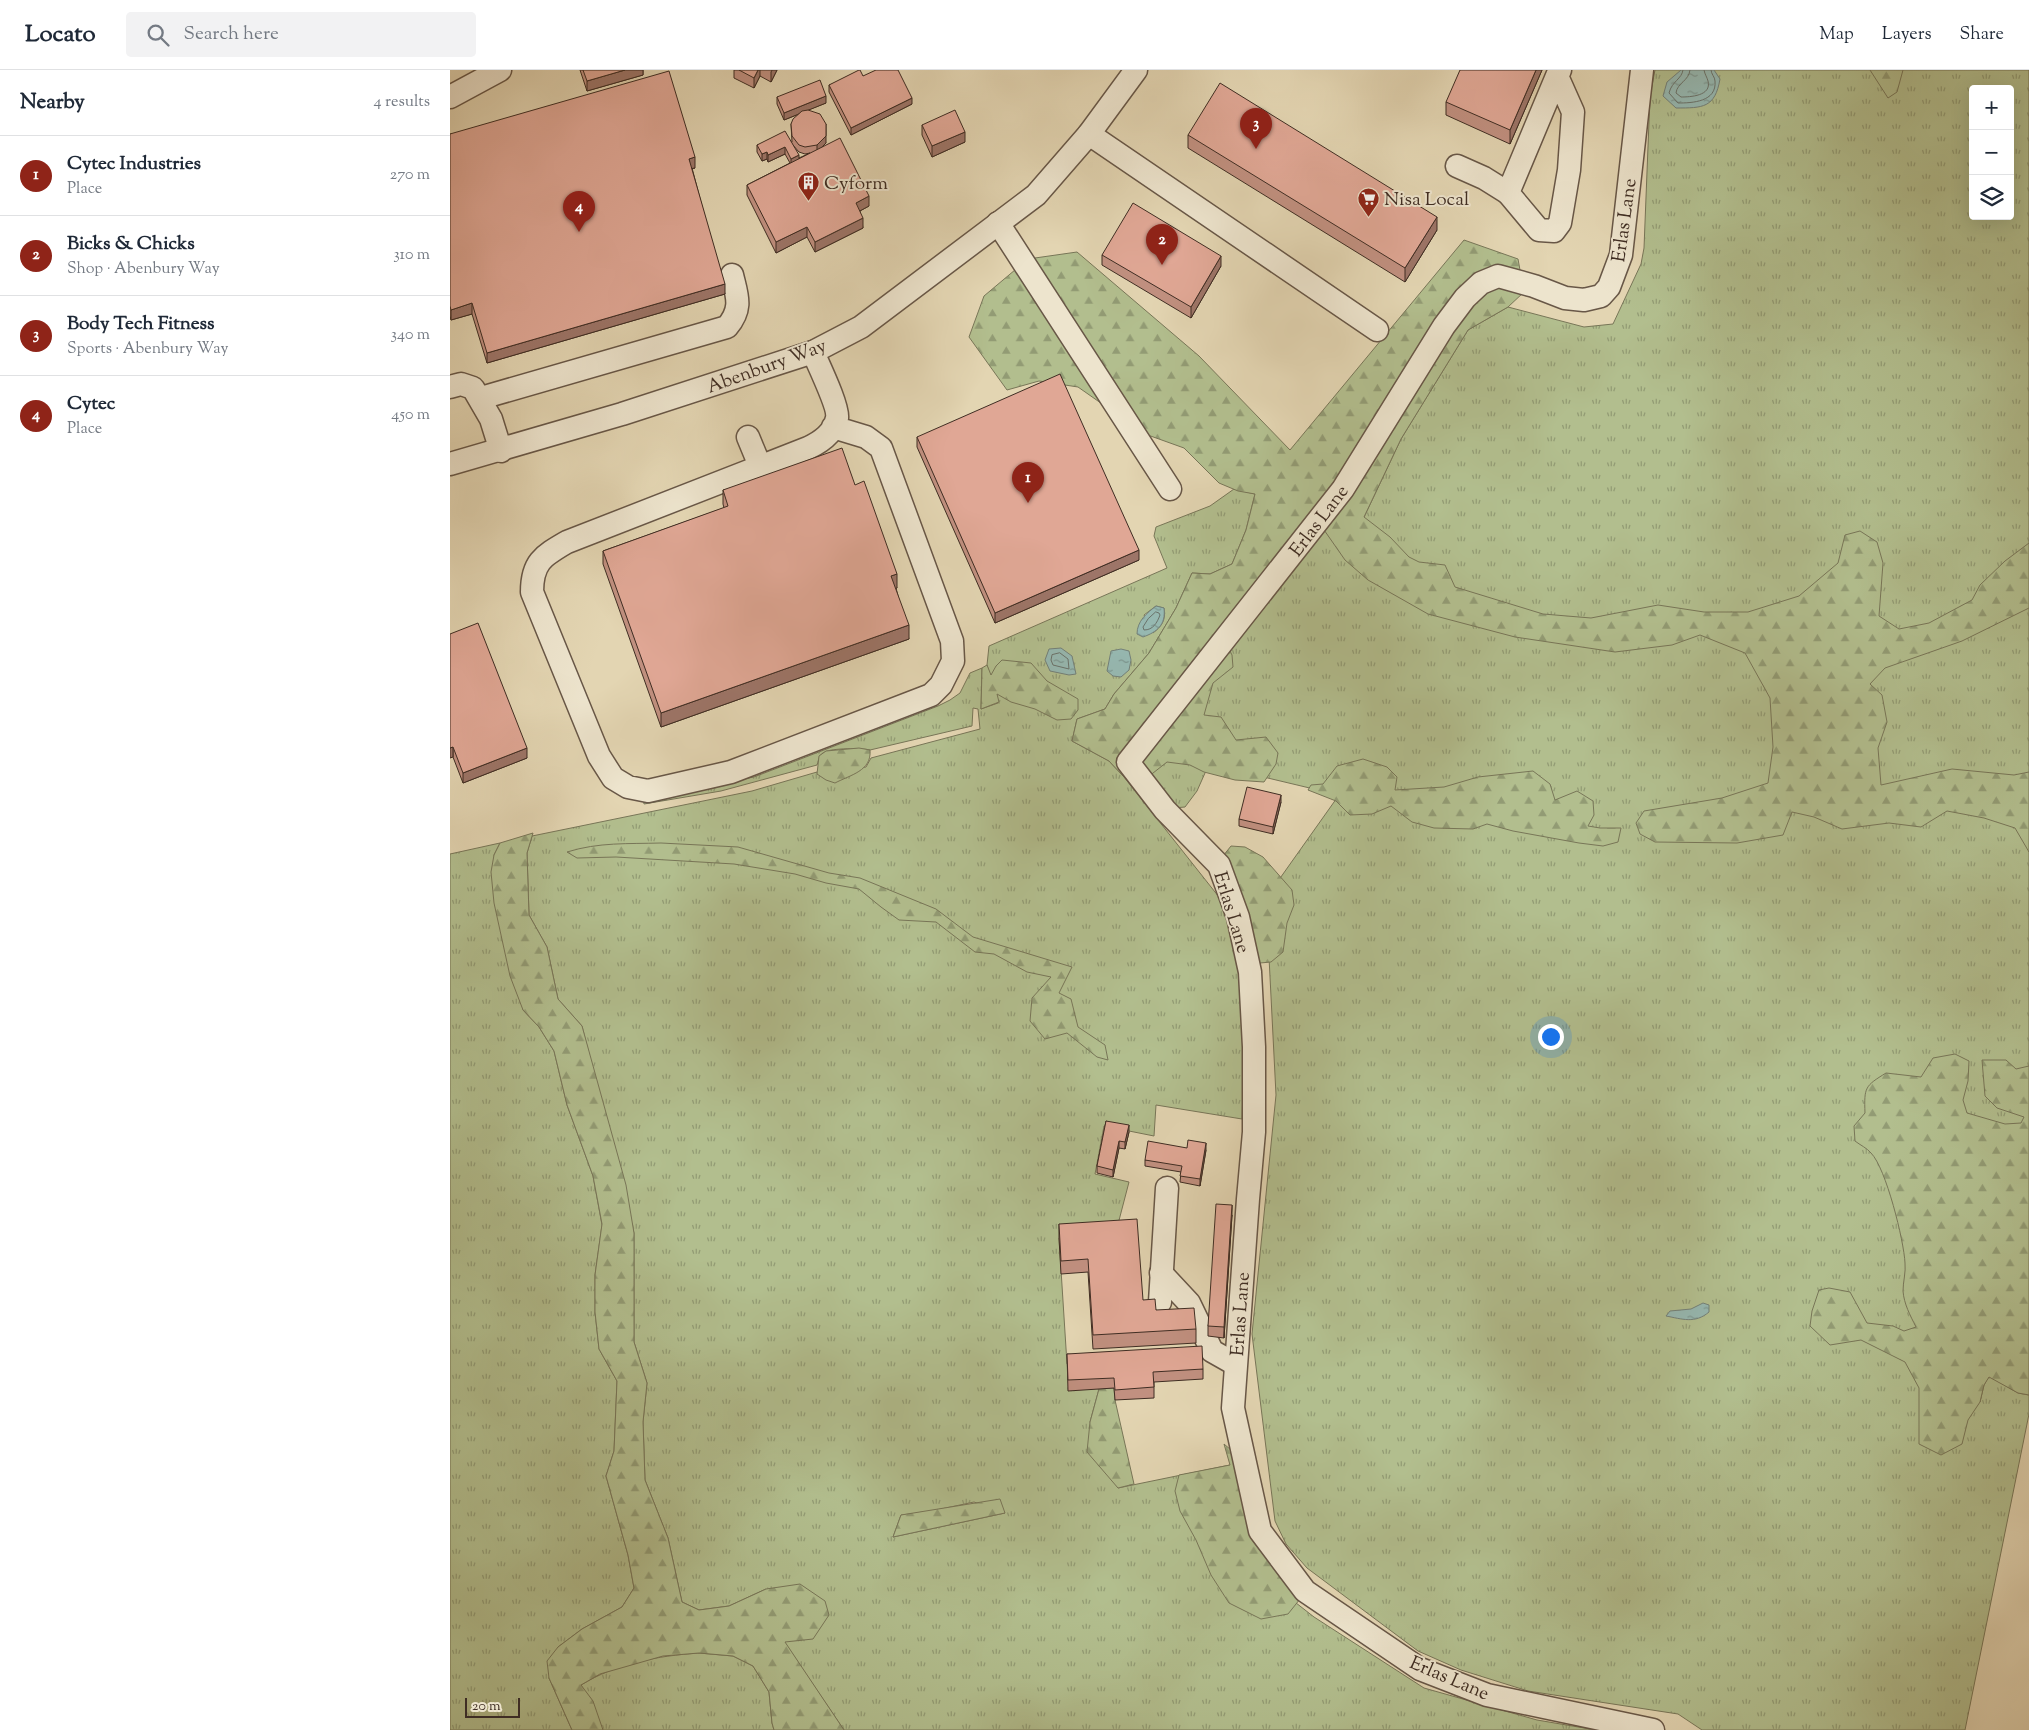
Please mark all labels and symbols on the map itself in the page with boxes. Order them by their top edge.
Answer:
pin: 3 [1240,108,1272,149]
building icon: Cyform [796,170,820,201]
place label: Cyform [824,171,888,198]
street label: Erlas Lane [1606,177,1645,264]
supermarket icon: Nisa Local [1356,186,1380,217]
place label: Nisa Local [1384,187,1469,214]
pin: 4 [563,191,595,232]
pin: 2 [1146,224,1178,265]
street label: Abenbury Way [703,333,831,401]
pin: 1 [1012,462,1044,503]
street label: Erlas Lane [1284,480,1356,563]
street label: Erlas Lane [1205,869,1256,957]
your location [1538,1024,1564,1050]
street label: Erlas Lane [1225,1271,1258,1357]
street label: Erlas Lane [1405,1650,1493,1708]
scale bar [465,1695,520,1718]

